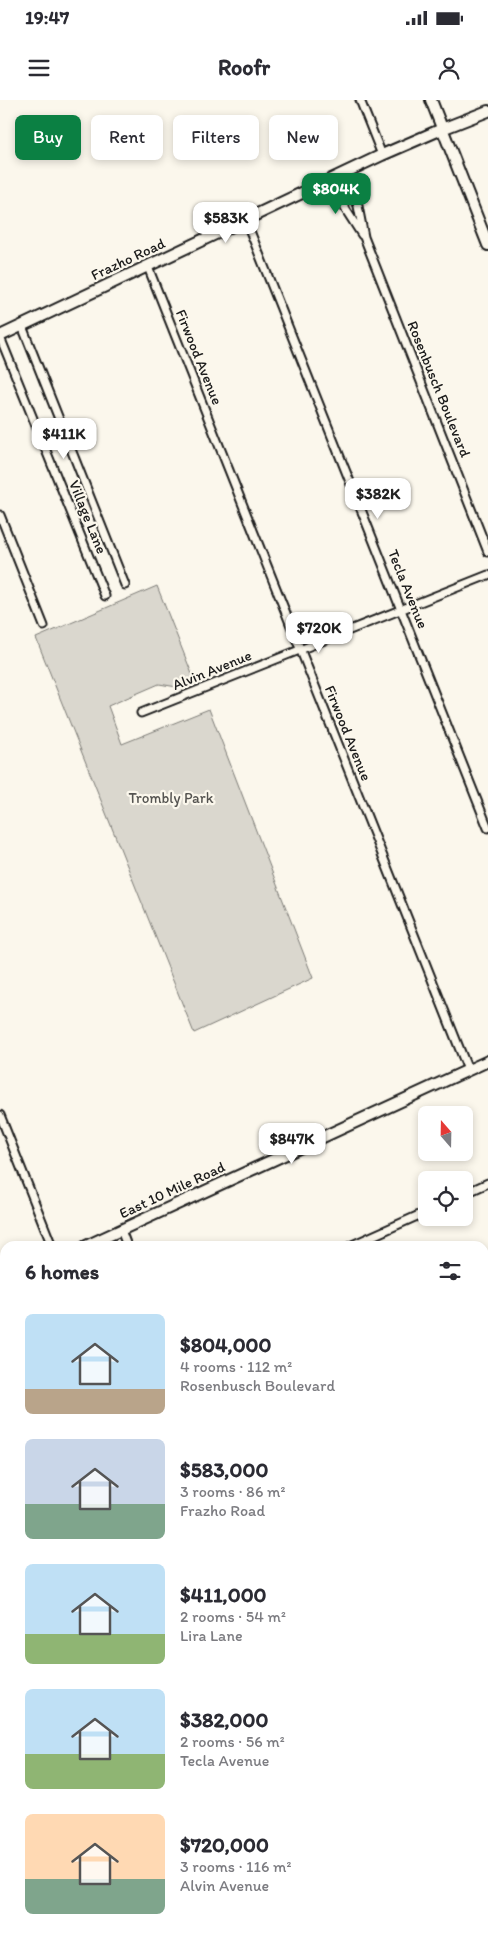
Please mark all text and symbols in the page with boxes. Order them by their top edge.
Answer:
text: 19:47 [25,6,69,29]
icon: menu [25,54,53,82]
text: Roofr [218,54,270,81]
icon: person [435,54,463,82]
chip: Buy [15,115,81,160]
chip: Rent [91,115,163,160]
chip: Filters [173,115,259,160]
chip: New [269,115,338,160]
pin: $804K [301,172,371,215]
text: $804K [313,179,359,198]
pin: $583K [191,202,261,244]
text: $583K [204,208,248,227]
street label: Frazho Road [88,234,169,284]
street label: Firwood Avenue [172,307,226,407]
street label: Rosenbusch Boulevard [403,318,475,460]
pin: $411K [29,418,99,460]
text: $411K [43,424,85,443]
street label: Village Lane [65,478,111,556]
pin: $382K [343,478,413,520]
text: $382K [356,484,400,503]
street label: Tecla Avenue [384,547,432,631]
pin: $720K [284,612,354,654]
text: $720K [297,618,341,637]
street label: Alvin Avenue [170,646,254,694]
street label: Firwood Avenue [321,683,375,783]
park label: Trombly Park [128,789,214,807]
north arrow [418,1106,472,1161]
map controls [418,1106,473,1226]
pin: $847K [257,1122,327,1165]
text: $847K [270,1129,314,1148]
street label: East 10 Mile Road [116,1158,228,1222]
button: locate [418,1171,473,1226]
icon: filters [436,1257,464,1285]
text: 6 homes [25,1259,99,1284]
text: $804,000 [180,1332,272,1357]
icon: home [65,1334,125,1394]
text: 4 rooms · 112 m² [180,1357,292,1376]
text: Rosenbusch Boulevard [180,1376,335,1395]
text: $583,000 [180,1457,268,1482]
icon: home [65,1459,125,1519]
text: 3 rooms · 86 m² [180,1482,285,1501]
text: Frazho Road [180,1501,265,1520]
text: $411,000 [180,1582,267,1607]
icon: home [65,1584,125,1644]
text: 2 rooms · 54 m² [180,1607,286,1626]
text: Lira Lane [180,1626,243,1645]
text: $382,000 [180,1707,268,1732]
icon: home [65,1709,125,1769]
text: 2 rooms · 56 m² [180,1732,285,1751]
text: Tecla Avenue [180,1751,269,1770]
text: $720,000 [180,1832,269,1857]
icon: home [65,1834,125,1894]
text: 3 rooms · 116 m² [180,1857,291,1876]
text: Alvin Avenue [180,1876,269,1895]

